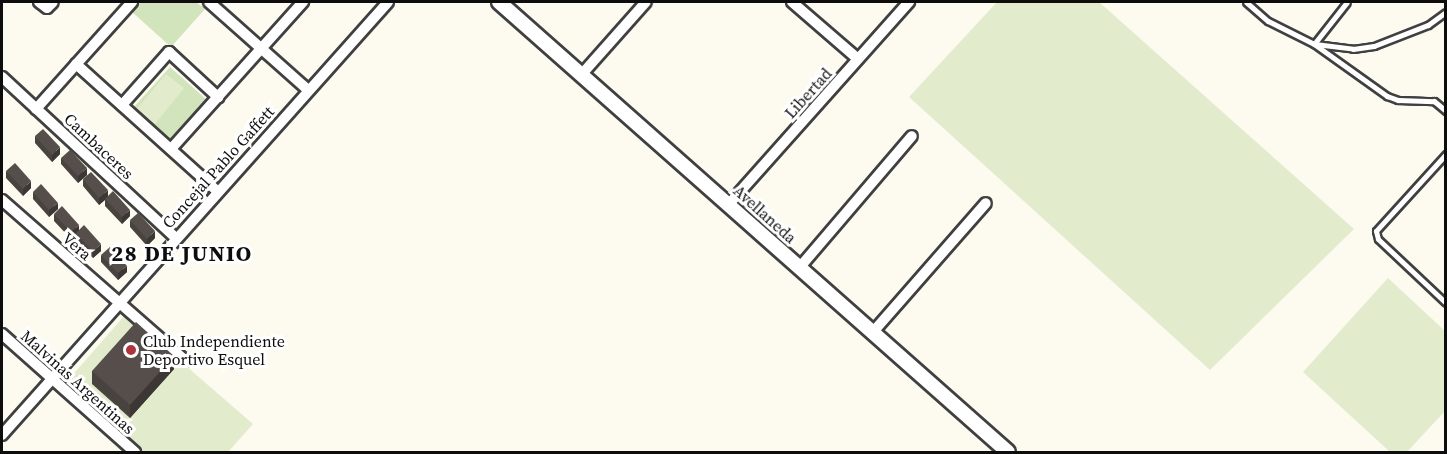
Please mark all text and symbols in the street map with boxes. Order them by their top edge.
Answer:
street label: Libertad [780,64,836,122]
street label: Concejal Pablo Gaffett [158,102,278,232]
street label: Cambaceres [60,109,138,183]
street label: Avellaneda [730,181,800,247]
street label: Vera [58,228,96,264]
district label: 28 DE JUNIO [111,241,253,267]
street label: Malvinas Argentinas [17,326,139,438]
place label: Club Independiente Deportivo Esquel [143,331,285,369]
marker: Club Independiente Deportivo Esquel [124,343,138,357]

